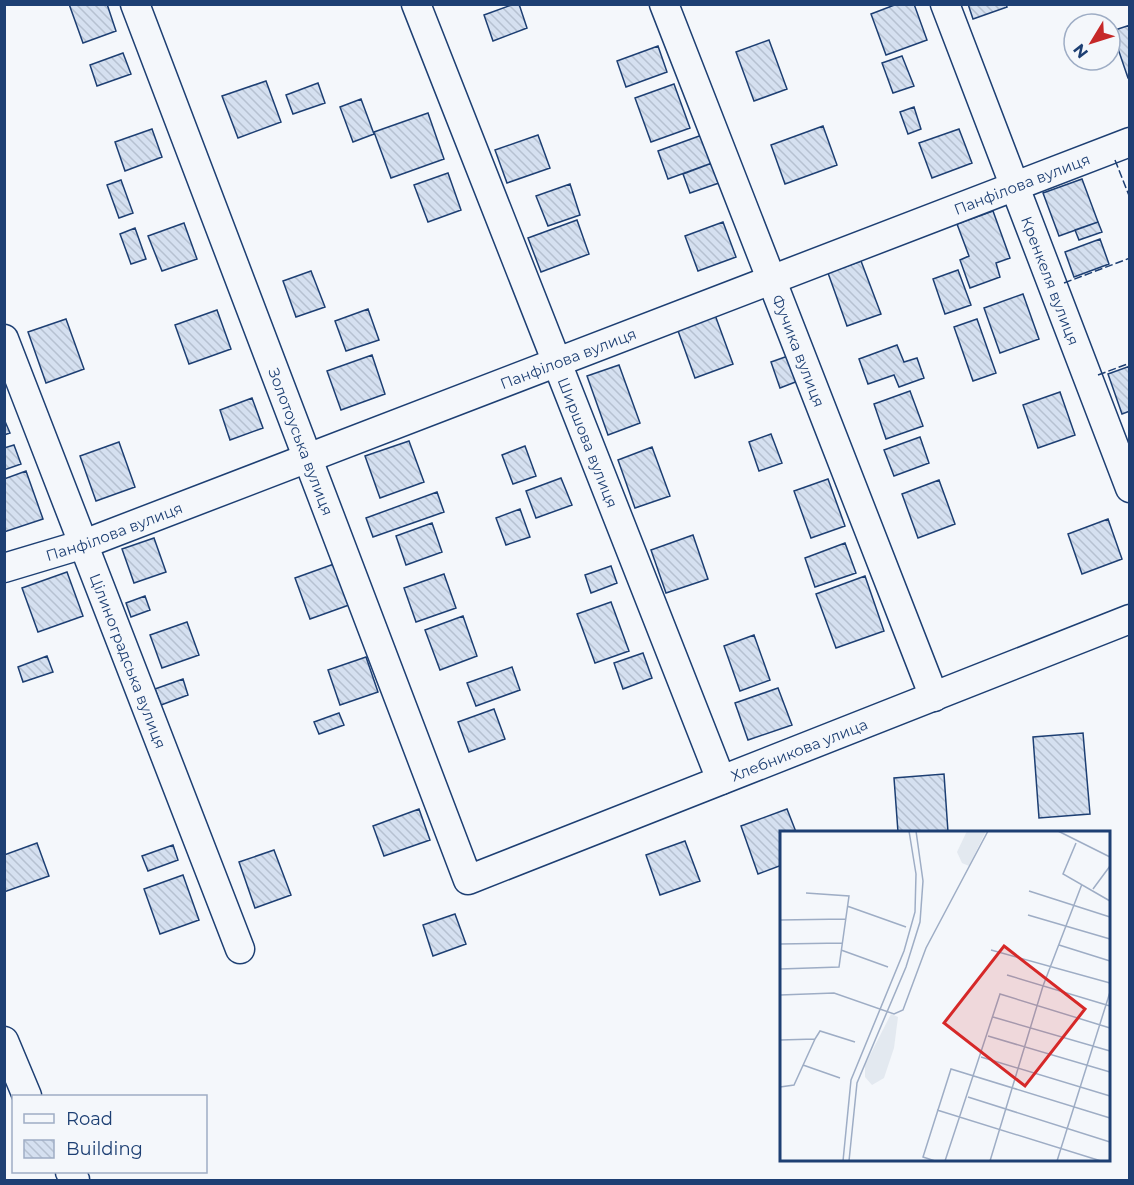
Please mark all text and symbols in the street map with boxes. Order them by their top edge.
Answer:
north arrow [1062,12,1122,72]
text: N [1069,40,1092,62]
street label: Панфілова вулиця [951,149,1092,218]
street label: Кренкеля вулиця [1017,213,1084,348]
street label: Фучика вулиця [769,292,830,410]
street label: Панфілова вулиця [497,323,639,393]
street label: Золотоуська вулиця [265,365,338,518]
street label: Ширшова вулиця [554,374,622,510]
street label: Панфілова вулиця [43,498,185,565]
street label: Цілиноградська вулиця [86,570,171,751]
street label: Хлебникова улица [728,714,870,785]
inset map [780,831,1110,1161]
legend [12,1095,207,1173]
text: Road [66,1108,113,1130]
text: Building [66,1138,143,1160]

